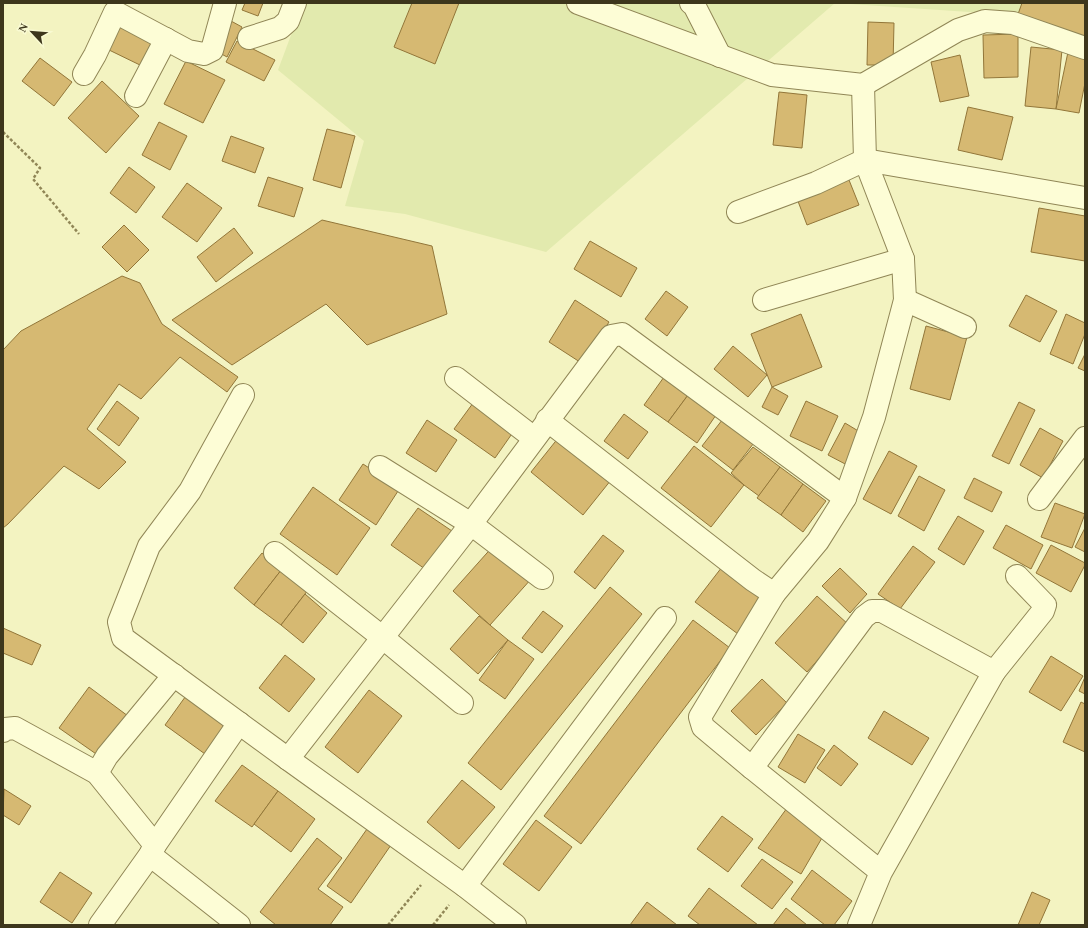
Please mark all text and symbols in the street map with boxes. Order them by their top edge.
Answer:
north arrow [12,12,52,52]
text: N [16,21,30,34]

